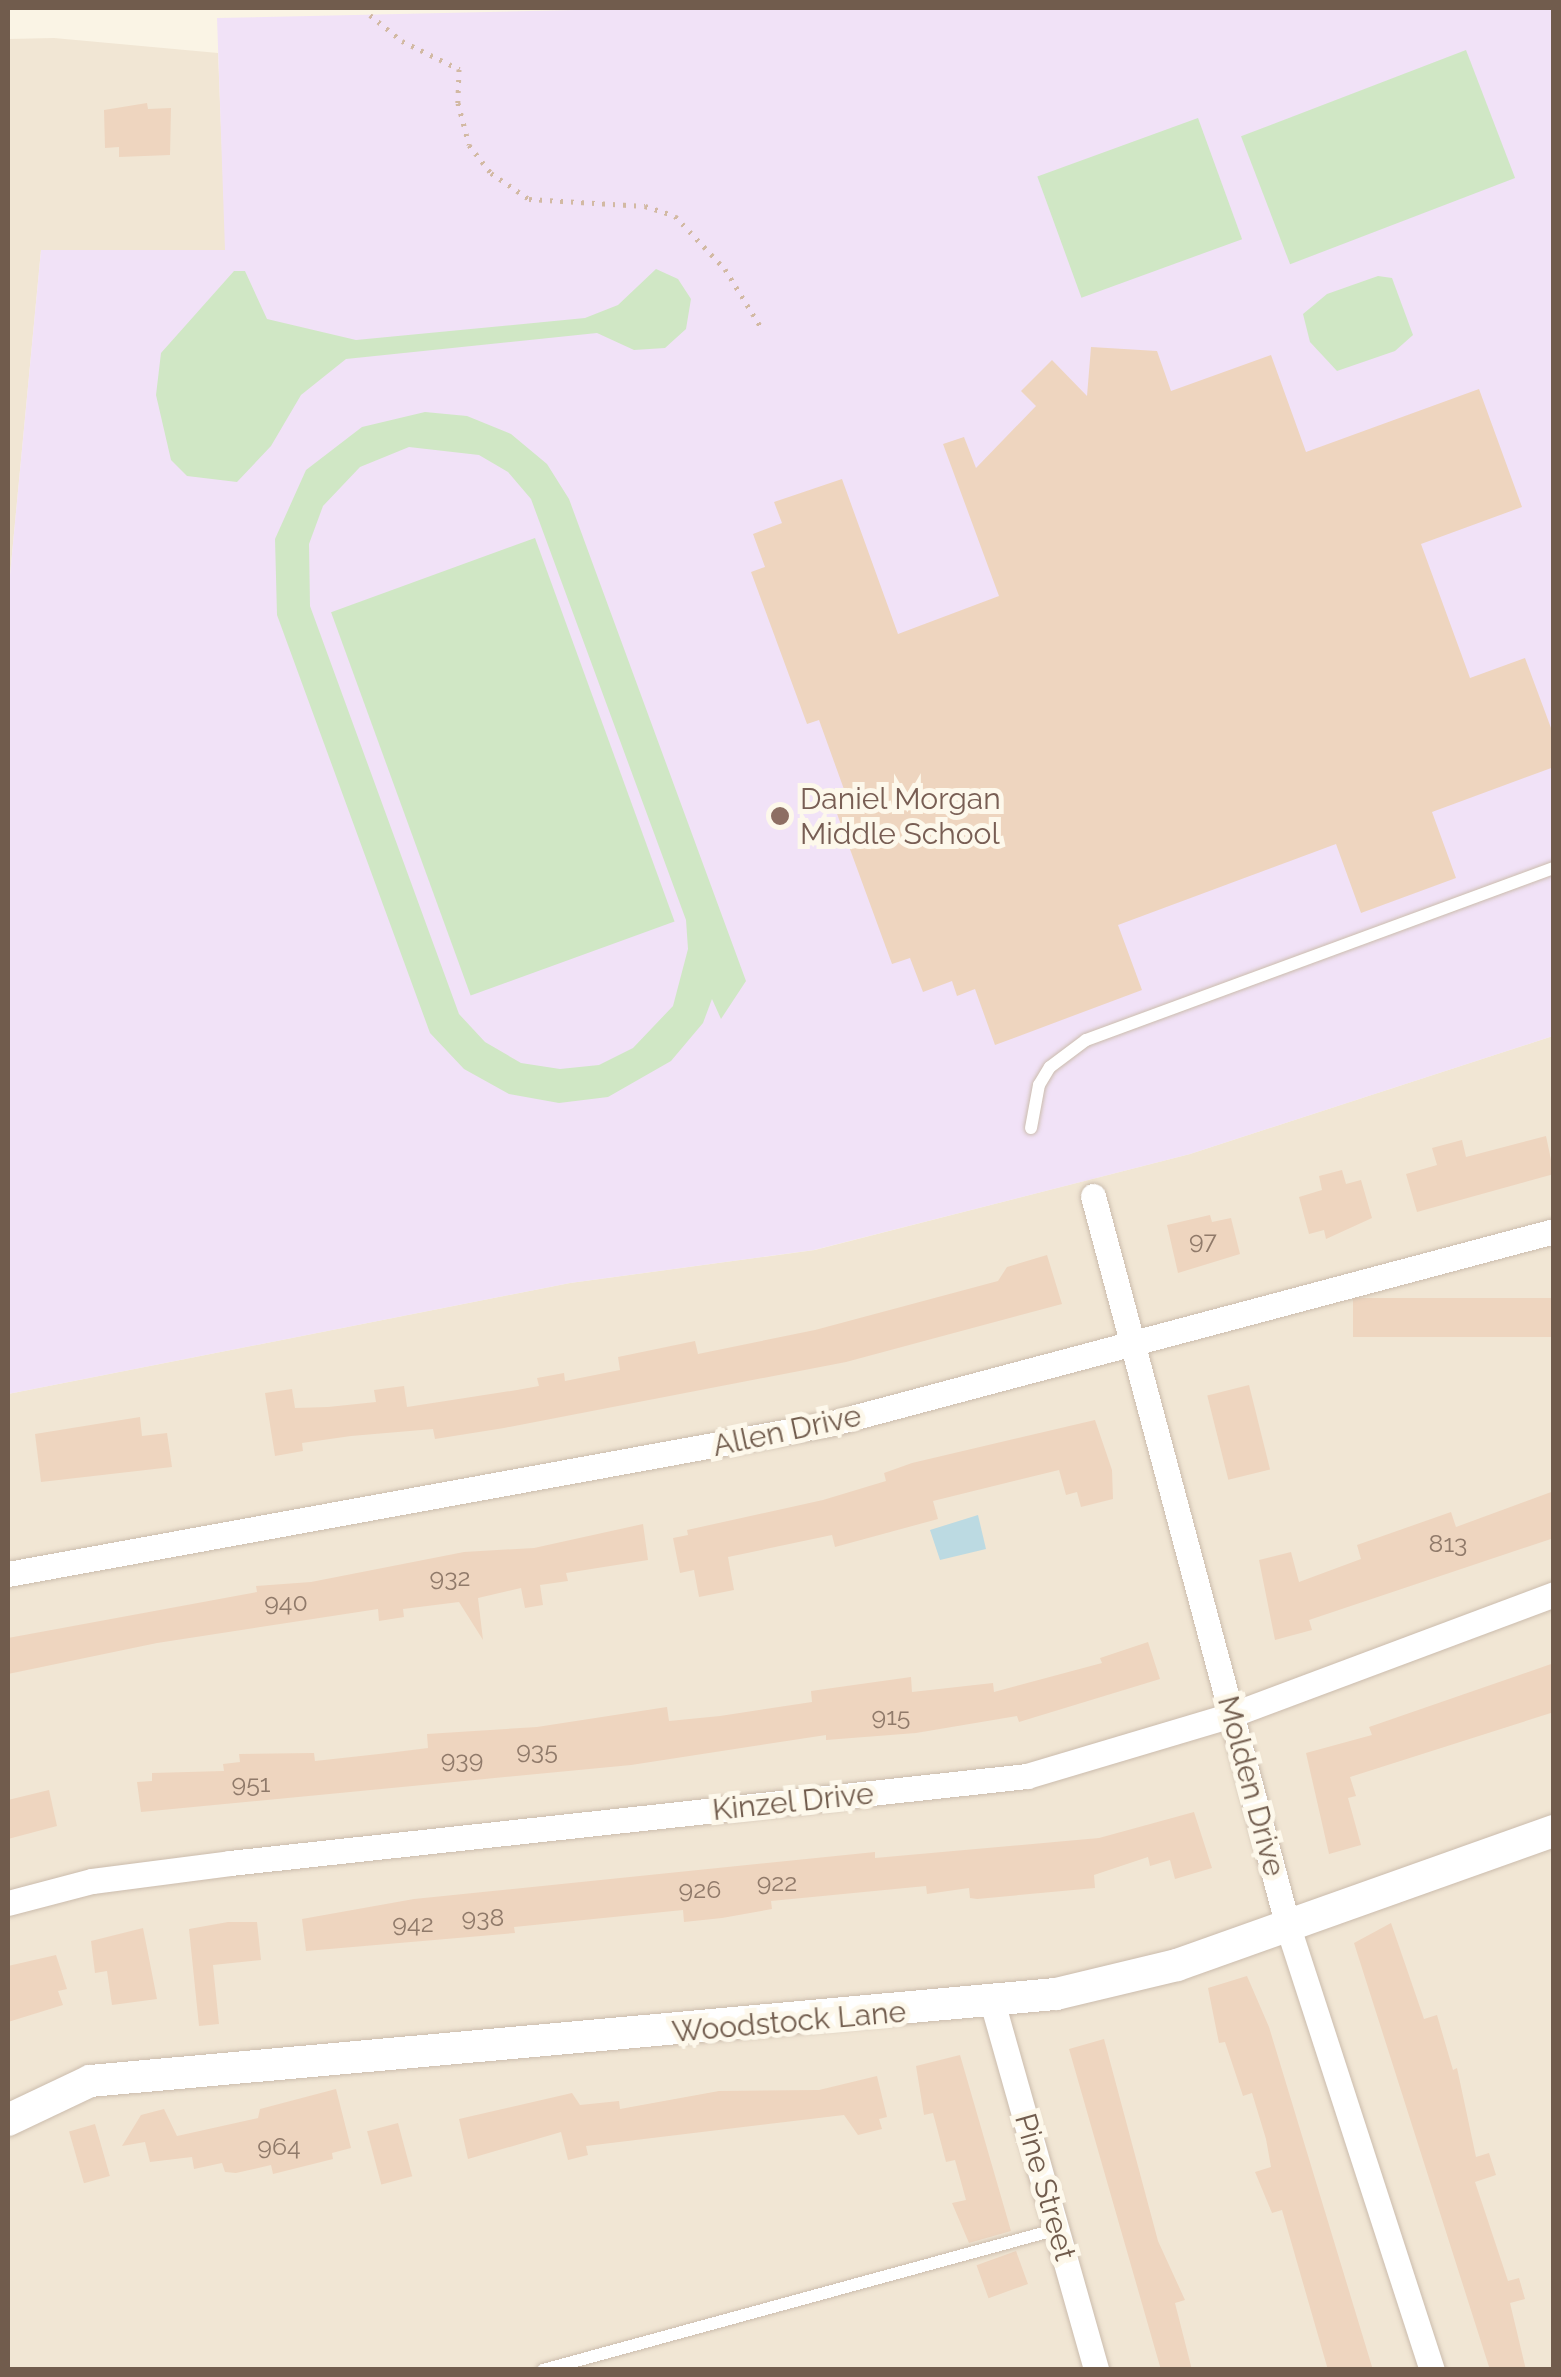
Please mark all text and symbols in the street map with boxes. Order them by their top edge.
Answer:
place label: Daniel Morgan Middle School [800,781,1002,852]
marker: Daniel Morgan Middle School [769,805,791,827]
house number: 97 [1189,1225,1217,1255]
street label: Allen Drive [709,1398,865,1464]
house number: 813 [1429,1528,1467,1558]
house number: 932 [429,1562,471,1592]
house number: 940 [264,1587,308,1617]
street label: Molden Drive [1210,1692,1292,1880]
house number: 915 [872,1701,910,1731]
house number: 935 [516,1735,558,1765]
house number: 939 [441,1744,483,1774]
house number: 951 [232,1768,270,1798]
street label: Kinzel Drive [710,1776,876,1828]
house number: 922 [757,1867,797,1897]
house number: 926 [679,1874,721,1904]
house number: 938 [462,1902,504,1932]
house number: 942 [392,1908,434,1938]
street label: Woodstock Lane [670,1994,908,2050]
street label: Pine Street [1007,2109,1083,2265]
house number: 964 [257,2131,301,2161]

